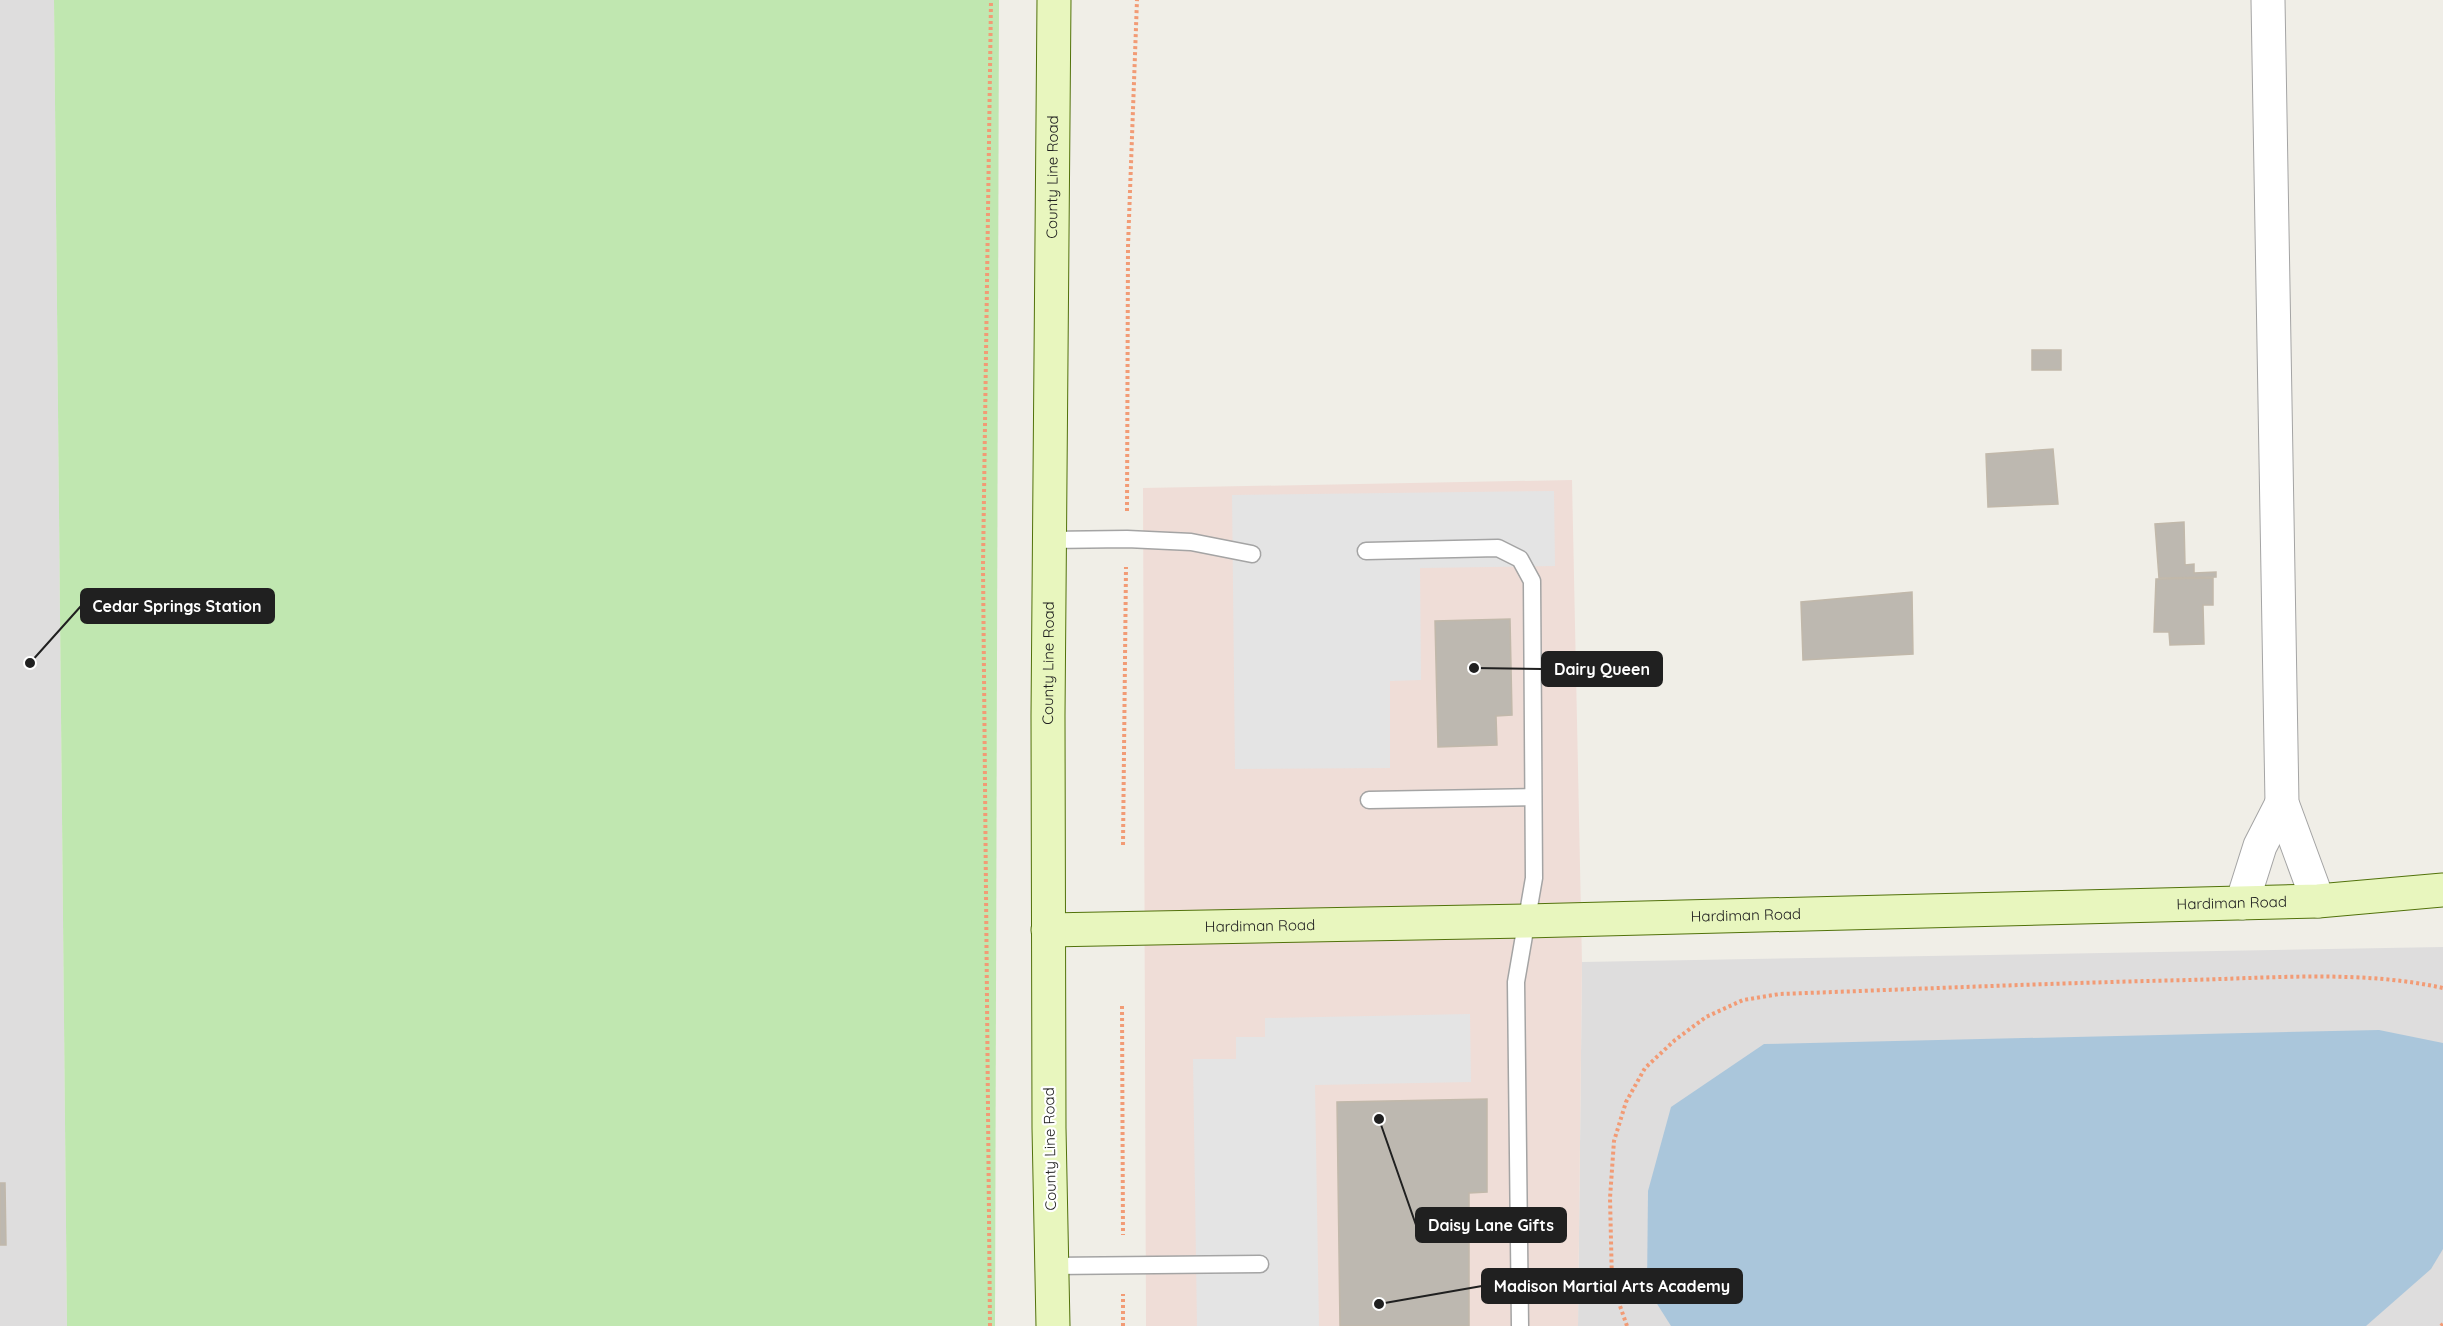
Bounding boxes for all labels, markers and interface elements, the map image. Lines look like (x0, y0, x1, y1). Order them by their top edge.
street label: County Line Road (1042, 115, 1062, 239)
callout: Cedar Springs Station (81, 589, 274, 623)
text: Cedar Springs Station (92, 596, 262, 616)
street label: County Line Road (1038, 601, 1058, 725)
callout: Dairy Queen (1542, 652, 1662, 686)
text: Dairy Queen (1554, 659, 1650, 679)
street label: Hardiman Road (2176, 892, 2287, 914)
street label: Hardiman Road (1690, 904, 1801, 926)
street label: Hardiman Road (1205, 915, 1315, 936)
street label: County Line Road (1039, 1087, 1060, 1211)
callout: Daisy Lane Gifts (1416, 1208, 1566, 1242)
text: Daisy Lane Gifts (1428, 1215, 1554, 1235)
callout: Madison Martial Arts Academy (1482, 1269, 1742, 1303)
text: Madison Martial Arts Academy (1494, 1276, 1730, 1296)

